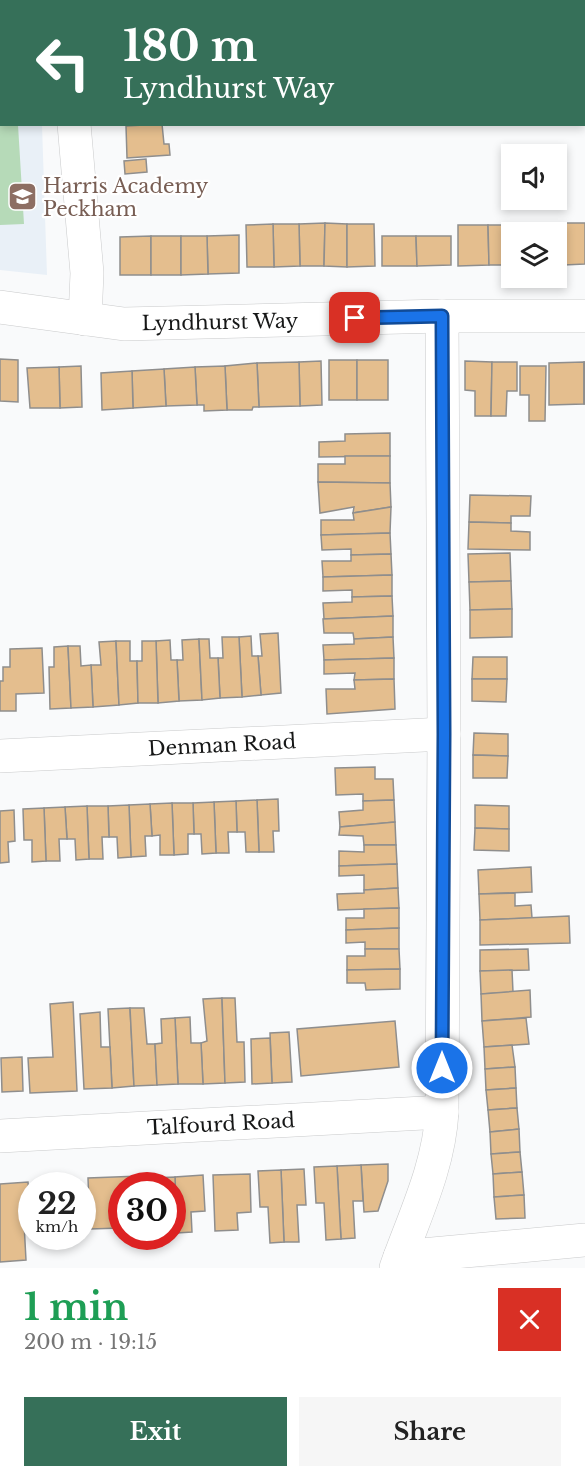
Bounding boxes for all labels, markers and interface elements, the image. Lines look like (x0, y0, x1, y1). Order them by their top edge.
text: 180 m (123, 20, 257, 72)
icon: left (24, 24, 102, 102)
text: Lyndhurst Way (123, 72, 334, 105)
map controls (501, 144, 567, 288)
button: sound (501, 144, 567, 210)
place label: Harris Academy Peckham (43, 174, 208, 221)
school or university icon: Harris Academy Peckham (6, 181, 38, 213)
button: layers (501, 222, 567, 288)
pin (329, 292, 380, 343)
icon: arrive (338, 301, 371, 334)
street label: Lyndhurst Way (142, 309, 299, 335)
street label: Denman Road (147, 729, 297, 761)
position arrow (410, 1036, 474, 1100)
street label: Talfourd Road (147, 1108, 295, 1140)
speed limit sign: 30 (108, 1172, 186, 1250)
text: 22 (37, 1185, 77, 1222)
text: km/h (36, 1217, 78, 1236)
text: 1 min (24, 1285, 128, 1330)
button: close (498, 1288, 561, 1351)
text: 200 m · 19:15 (24, 1330, 157, 1354)
button: Exit (24, 1397, 287, 1466)
button: Share (299, 1397, 561, 1466)

